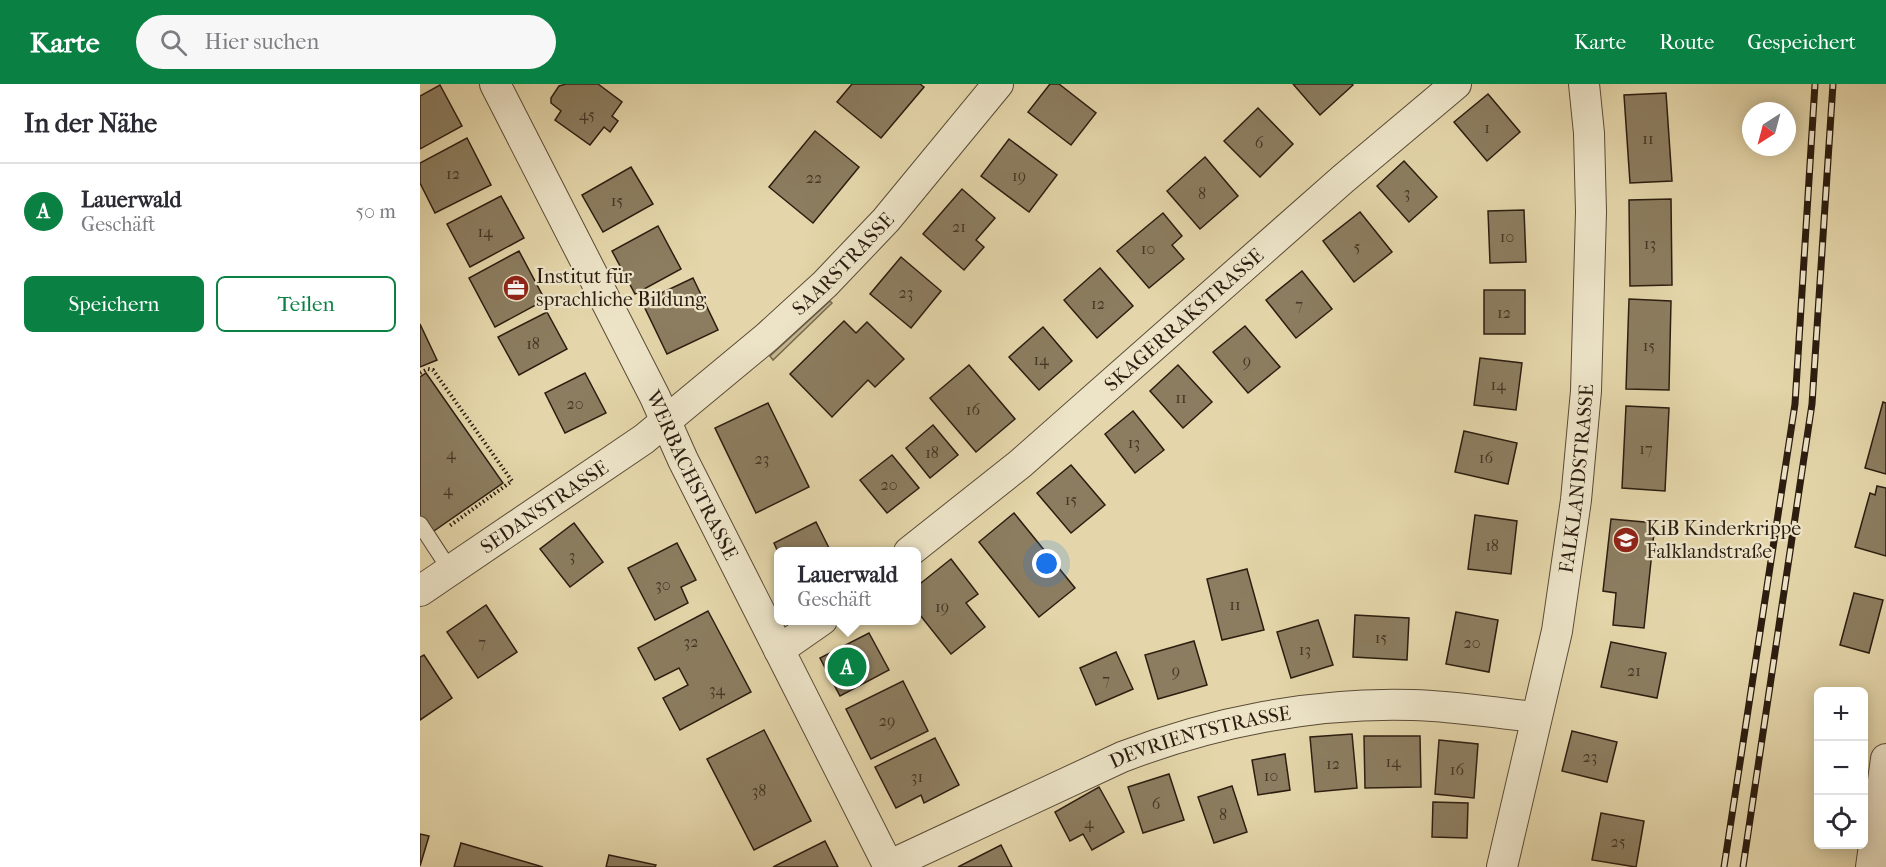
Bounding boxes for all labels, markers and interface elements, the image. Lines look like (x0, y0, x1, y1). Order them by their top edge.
search box (136, 15, 556, 69)
text: Karte (30, 26, 100, 59)
icon: search (157, 26, 190, 59)
text: Hier suchen (205, 29, 319, 55)
text: Karte (1574, 30, 1626, 54)
text: Route (1659, 30, 1714, 54)
text: Gespeichert (1747, 30, 1856, 54)
north arrow (1742, 102, 1796, 156)
house number: 45 (579, 105, 595, 124)
text: In der Nähe (24, 108, 157, 139)
house number: 1 (1484, 118, 1490, 137)
house number: 11 (1642, 129, 1654, 148)
house number: 6 (1255, 133, 1264, 152)
house number: 12 (446, 164, 460, 183)
house number: 19 (1012, 166, 1026, 185)
house number: 22 (806, 168, 822, 187)
house number: 3 (1404, 183, 1410, 202)
house number: 8 (1198, 184, 1206, 203)
text: Lauerwald (81, 187, 181, 213)
house number: 15 (611, 191, 623, 210)
text: A (37, 200, 50, 223)
text: 50 m (355, 200, 396, 223)
street label: SAARSTRASSE (788, 208, 899, 320)
text: Geschäft (81, 213, 155, 236)
house number: 21 (952, 217, 966, 236)
house number: 14 (477, 222, 493, 241)
house number: 10 (1500, 227, 1514, 246)
house number: 13 (1644, 234, 1656, 253)
house number: 5 (1354, 237, 1361, 256)
house number: 10 (1141, 239, 1155, 258)
street label: SKAGERRAKSTRASSE (1100, 244, 1268, 396)
place label: Institut für sprachliche Bildung (536, 265, 706, 311)
office icon: Institut für sprachliche Bildung (501, 273, 531, 303)
button: Speichern (24, 276, 204, 332)
button: Teilen (216, 276, 396, 332)
house number: 23 (899, 283, 913, 302)
house number: 12 (1091, 294, 1105, 313)
house number: 7 (1295, 295, 1303, 314)
house number: 12 (1497, 303, 1511, 322)
house number: 18 (526, 334, 540, 353)
house number: 15 (1643, 336, 1655, 355)
house number: 14 (1033, 350, 1049, 369)
house number: 9 (1243, 351, 1251, 370)
house number: 14 (1490, 375, 1506, 394)
street label: FALKLANDSTRASSE (1555, 384, 1598, 575)
street label: WERBACHSTRASSE (641, 386, 743, 564)
house number: 11 (1175, 388, 1187, 407)
house number: 20 (566, 394, 584, 413)
house number: 16 (966, 400, 980, 419)
house number: 13 (1128, 433, 1140, 452)
house number: 17 (1639, 439, 1653, 458)
house number: 18 (925, 443, 939, 462)
house number: 4 (446, 444, 456, 463)
house number: 16 (1479, 448, 1493, 467)
house number: 23 (755, 449, 769, 468)
street label: SEDANSTRASSE (476, 456, 613, 559)
house number: 20 (880, 475, 898, 494)
house number: 4 (443, 480, 453, 499)
house number: 15 (1065, 490, 1077, 509)
place label: KiB Kinderkrippe Falklandstraße (1646, 517, 1801, 563)
school or university icon: KiB Kinderkrippe Falklandstraße (1611, 525, 1641, 555)
house number: 18 (1485, 536, 1499, 555)
house number: 3 (569, 546, 575, 565)
popup (774, 547, 921, 625)
your location (1032, 549, 1061, 578)
text: Lauerwald (797, 562, 898, 588)
house number: 30 (655, 575, 671, 594)
text: Geschäft (797, 588, 872, 611)
house number: 11 (1229, 595, 1241, 614)
house number: 19 (935, 597, 949, 616)
house number: 15 (1375, 628, 1387, 647)
house number: 32 (684, 632, 698, 651)
house number: 7 (478, 633, 486, 652)
house number: 20 (1463, 633, 1481, 652)
house number: 13 (1299, 640, 1311, 659)
pin: A (828, 644, 866, 690)
house number: 9 (1172, 661, 1180, 680)
house number: 21 (1627, 661, 1641, 680)
house number: 7 (1102, 670, 1110, 689)
house number: 34 (709, 680, 726, 699)
map controls (1814, 687, 1868, 849)
button: + (1814, 687, 1868, 741)
street label: DEVRIENTSTRASSE (1106, 702, 1292, 773)
house number: 29 (879, 711, 895, 730)
button: − (1814, 741, 1868, 795)
house number: 23 (1583, 747, 1597, 766)
house number: 14 (1385, 752, 1401, 771)
house number: 12 (1326, 754, 1340, 773)
house number: 16 (1450, 760, 1464, 779)
house number: 10 (1264, 766, 1278, 785)
house number: 31 (911, 767, 923, 786)
house number: 38 (752, 781, 766, 800)
house number: 6 (1152, 794, 1161, 813)
button: locate (1814, 795, 1868, 849)
house number: 8 (1219, 805, 1227, 824)
house number: 4 (1084, 813, 1094, 832)
house number: 25 (1610, 832, 1626, 851)

